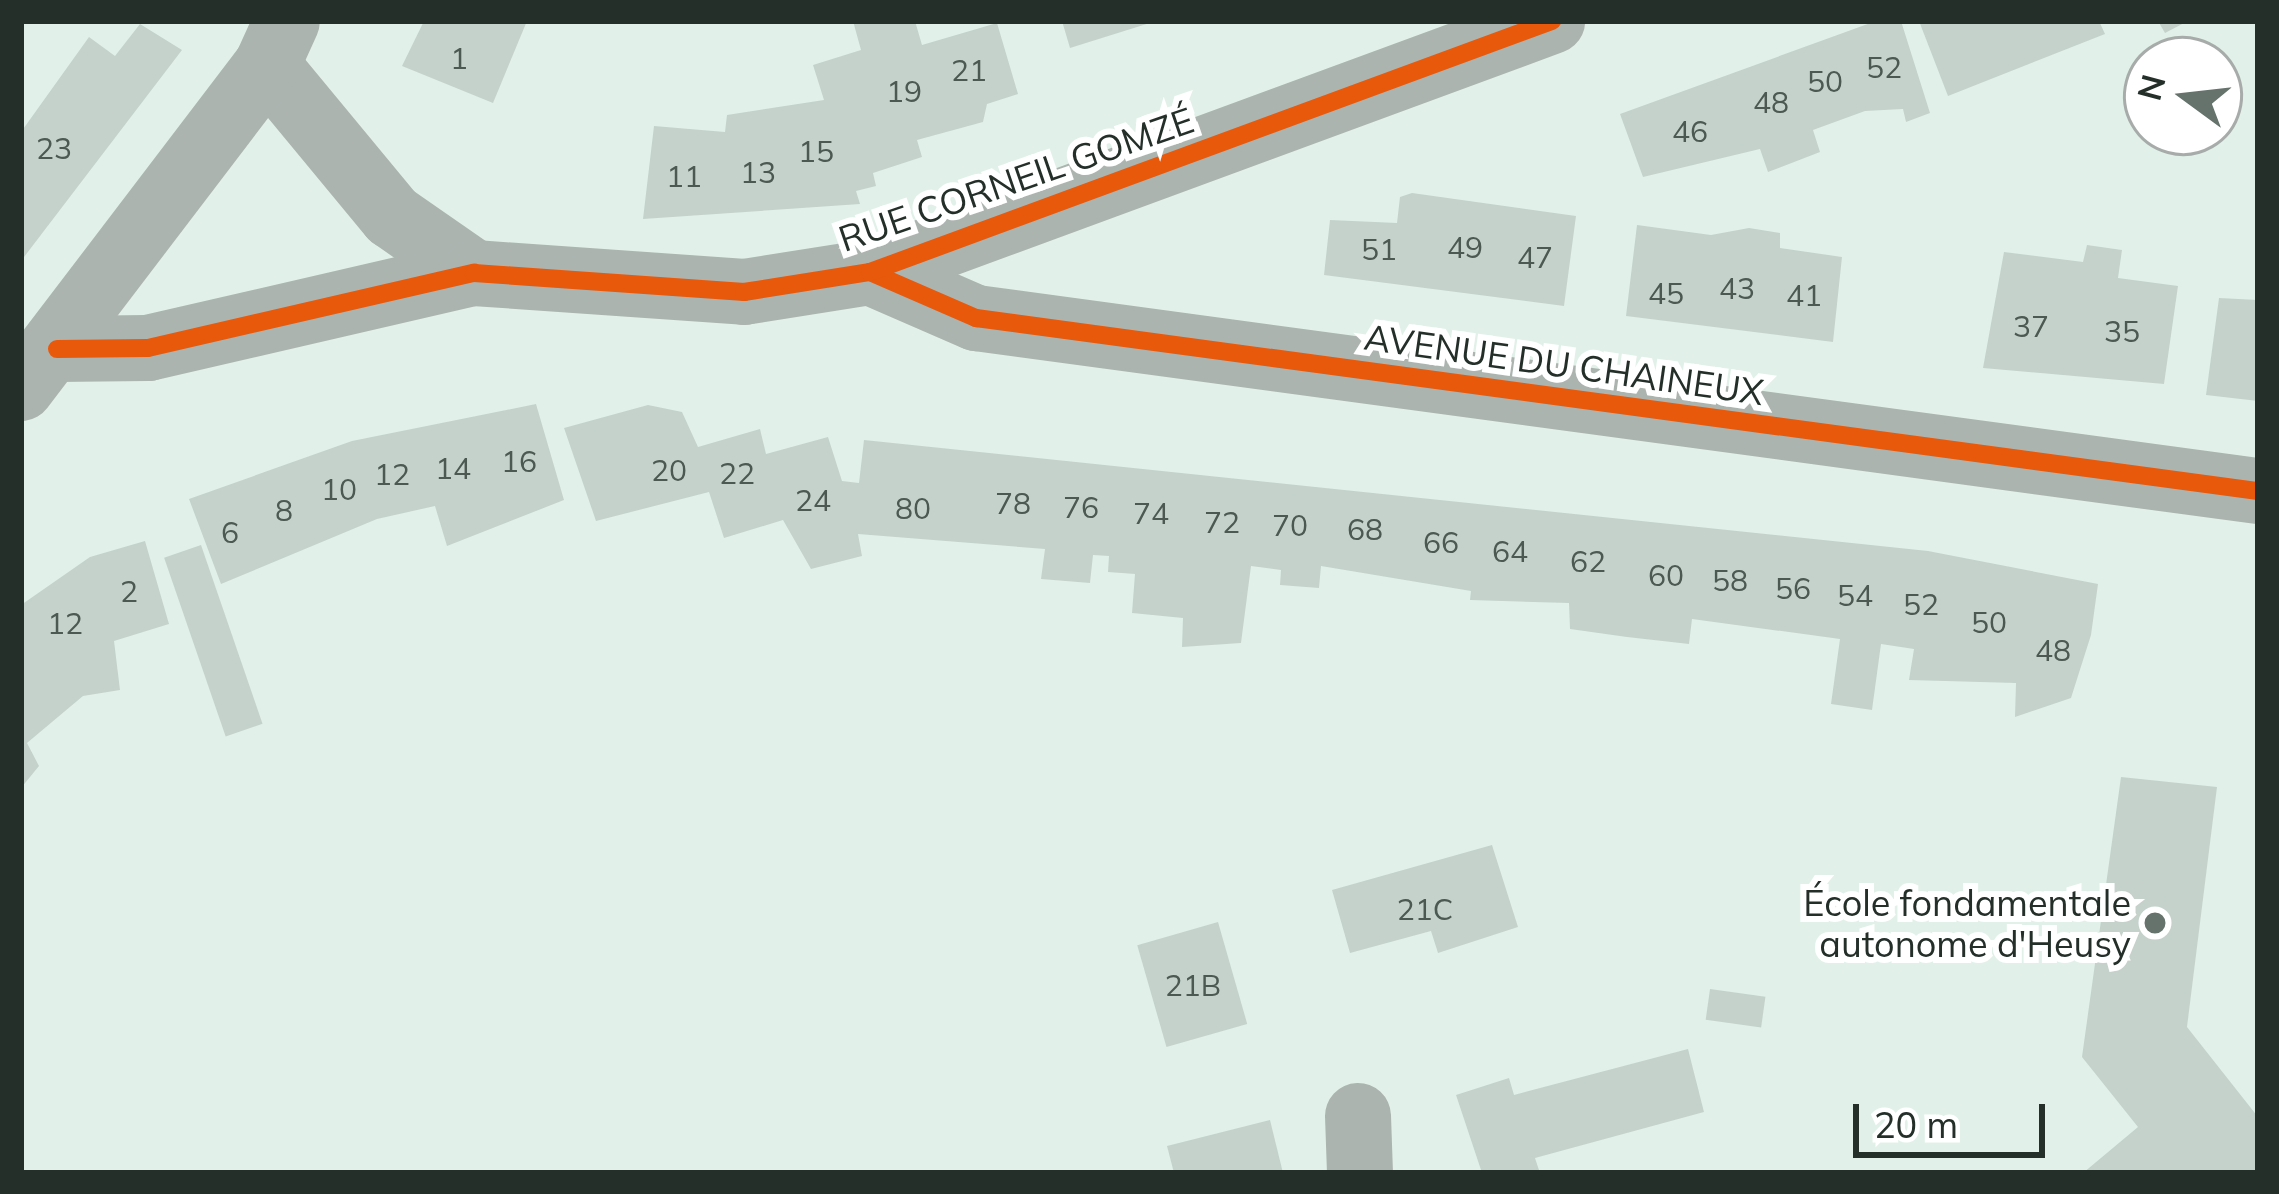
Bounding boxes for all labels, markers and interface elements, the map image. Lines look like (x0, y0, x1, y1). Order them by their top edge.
north arrow (2123, 36, 2243, 156)
house number: 1 (450, 40, 468, 76)
house number: 52 (1866, 49, 1902, 85)
house number: 21 (951, 52, 987, 88)
house number: 50 (1807, 63, 1843, 99)
text: N (2128, 70, 2174, 105)
house number: 19 (886, 73, 922, 109)
house number: 48 (1753, 84, 1789, 120)
street label: RUE CORNEIL GOMZÉ (833, 98, 1199, 260)
house number: 46 (1672, 113, 1708, 149)
house number: 23 (36, 130, 72, 166)
house number: 15 (798, 133, 834, 169)
house number: 13 (740, 154, 776, 190)
house number: 11 (666, 158, 702, 194)
house number: 49 (1447, 229, 1483, 265)
house number: 51 (1361, 231, 1397, 267)
house number: 47 (1517, 239, 1553, 275)
house number: 43 (1719, 270, 1755, 306)
house number: 45 (1648, 275, 1684, 311)
house number: 41 (1786, 277, 1822, 313)
house number: 37 (2013, 308, 2049, 344)
house number: 35 (2104, 313, 2140, 349)
street label: AVENUE DU CHAINEUX (1362, 315, 1766, 413)
house number: 16 (501, 443, 537, 479)
house number: 14 (435, 450, 471, 486)
house number: 20 (651, 452, 687, 488)
house number: 22 (719, 455, 755, 491)
house number: 12 (374, 456, 410, 492)
house number: 10 (321, 471, 357, 507)
house number: 24 (795, 482, 831, 518)
house number: 78 (995, 485, 1031, 521)
house number: 76 (1063, 489, 1099, 525)
house number: 80 (895, 490, 931, 526)
house number: 8 (275, 492, 293, 528)
house number: 74 (1133, 495, 1169, 531)
house number: 72 (1204, 504, 1240, 540)
house number: 70 (1272, 507, 1308, 543)
house number: 68 (1347, 511, 1383, 547)
house number: 6 (221, 514, 239, 550)
house number: 66 (1423, 524, 1459, 560)
house number: 64 (1492, 533, 1528, 569)
house number: 62 (1570, 543, 1606, 579)
house number: 60 (1648, 557, 1684, 593)
house number: 58 (1712, 562, 1748, 598)
house number: 56 (1775, 570, 1811, 606)
house number: 2 (120, 573, 138, 609)
house number: 54 (1837, 577, 1873, 613)
house number: 52 (1903, 586, 1939, 622)
house number: 50 (1971, 604, 2007, 640)
house number: 12 (47, 605, 83, 641)
house number: 48 (2035, 632, 2071, 668)
place label: École fondamentale autonome d'Heusy (1803, 880, 2131, 965)
house number: 21C (1397, 891, 1453, 927)
marker: École fondamentale autonome d'Heusy (2142, 910, 2168, 936)
house number: 21B (1165, 967, 1221, 1003)
scale bar (1859, 1080, 2051, 1154)
text: 20 m (1874, 1102, 1958, 1147)

